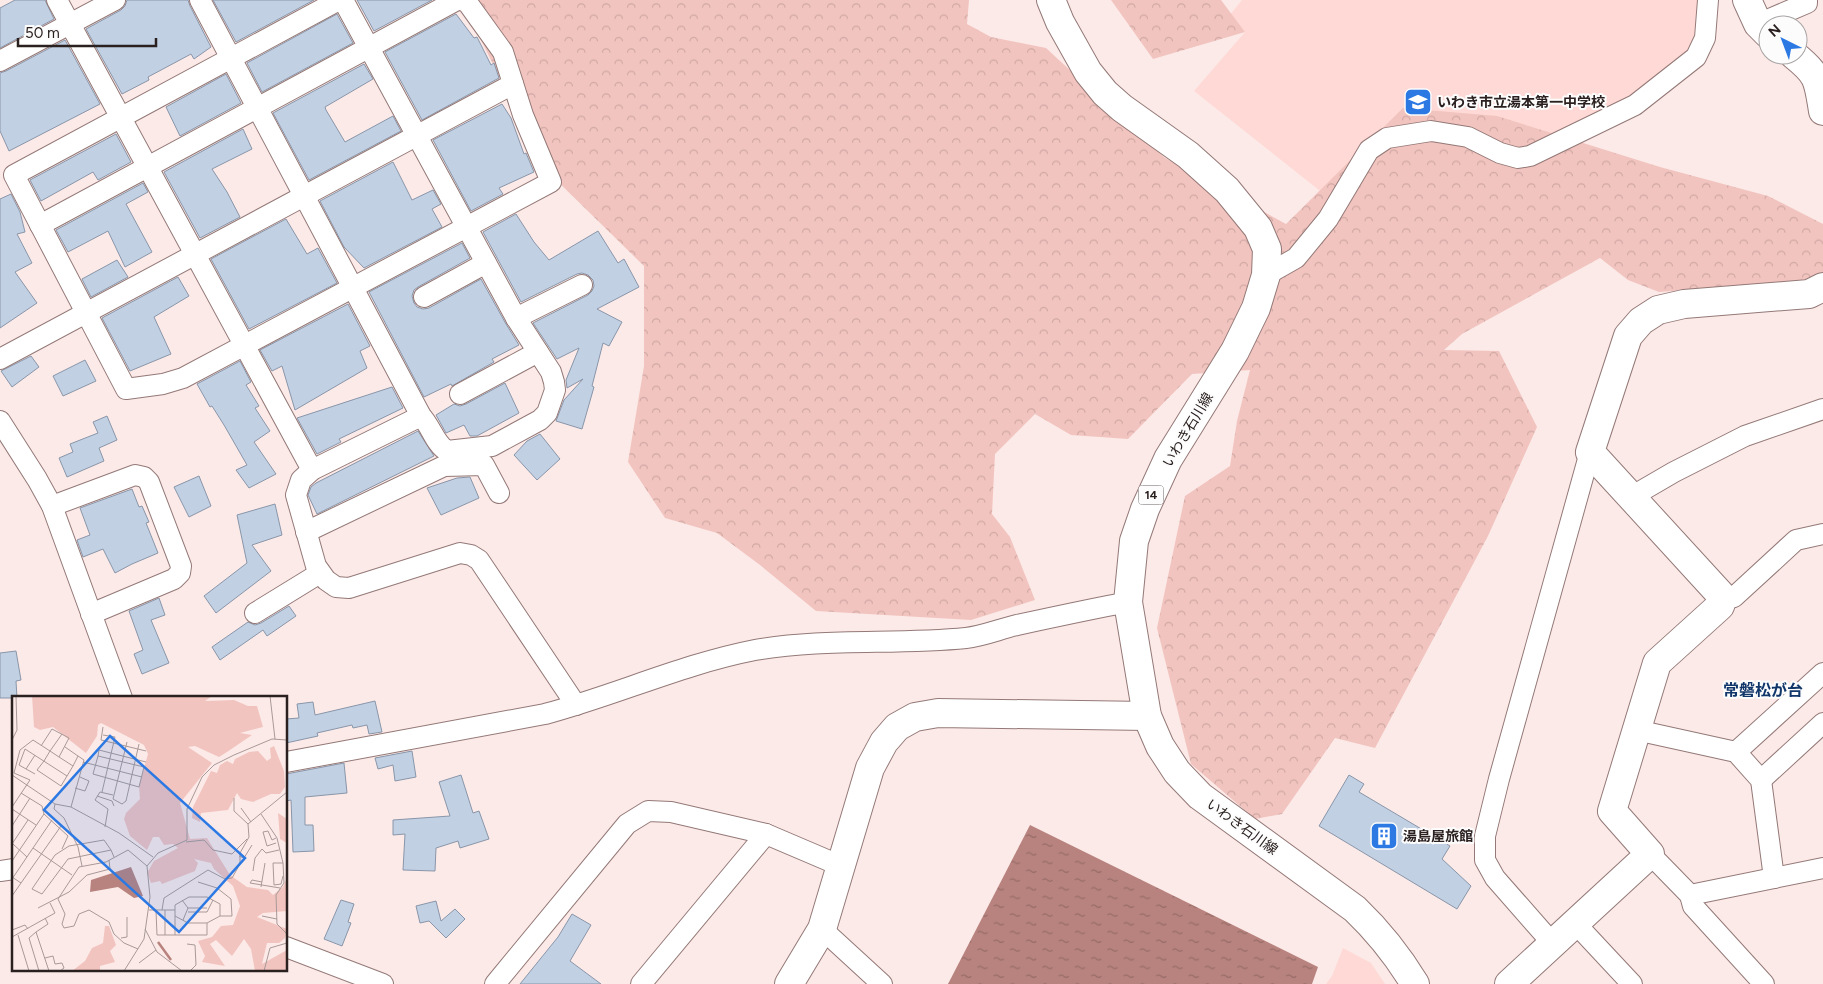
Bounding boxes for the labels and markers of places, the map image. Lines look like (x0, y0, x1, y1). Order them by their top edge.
school or university icon: いわき市立湯本第一中学校 (1403, 87, 1433, 117)
place label: いわき市立湯本第一中学校 (1437, 94, 1605, 111)
building icon: 湯島屋旅館 (1369, 821, 1399, 851)
place label: 湯島屋旅館 (1403, 828, 1473, 845)

